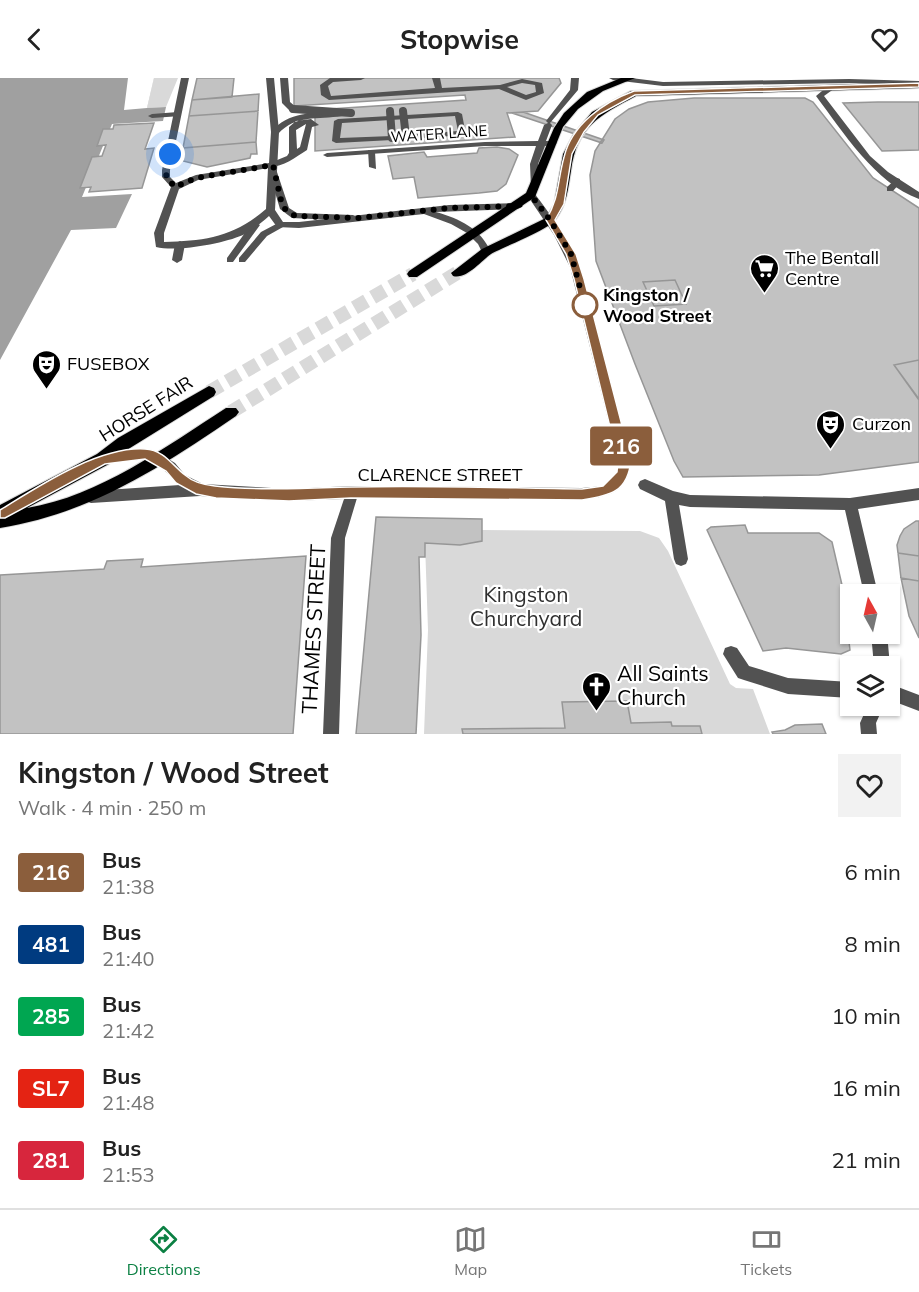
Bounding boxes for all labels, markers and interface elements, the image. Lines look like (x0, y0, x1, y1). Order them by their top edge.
text: Stopwise (400, 22, 519, 56)
icon: back (18, 23, 51, 56)
icon: heart (868, 23, 901, 56)
street label: WATER LANE (390, 121, 488, 146)
your location (155, 139, 185, 169)
place label: The Bentall Centre (785, 246, 879, 290)
supermarket icon: The Bentall Centre (748, 252, 780, 294)
place label: Kingston / Wood Street (603, 283, 711, 327)
marker: Kingston / Wood Street (572, 292, 598, 318)
theatre icon: FUSEBOX (30, 348, 62, 390)
place label: FUSEBOX (67, 352, 150, 375)
street label: HORSE FAIR (95, 371, 197, 446)
theatre icon: Curzon (815, 408, 847, 450)
place label: Curzon (852, 412, 911, 435)
line badge: 216 (586, 426, 656, 466)
text: 216 (602, 433, 640, 459)
street label: CLARENCE STREET (357, 463, 523, 486)
street label: THAMES STREET (296, 543, 330, 715)
park label: Kingston Churchyard (470, 581, 582, 631)
north arrow (840, 584, 900, 644)
map controls (840, 584, 900, 716)
button: layers (840, 656, 900, 716)
place label: All Saints Church (617, 660, 709, 710)
church icon: All Saints Church (580, 670, 612, 712)
button: heart (838, 754, 901, 817)
text: Kingston / Wood Street (18, 755, 329, 790)
text: Walk · 4 min · 250 m (18, 795, 206, 820)
text: Bus (102, 846, 141, 874)
text: 6 min (845, 858, 901, 886)
text: 216 (32, 859, 70, 885)
text: 21:38 (102, 874, 155, 899)
text: Bus (102, 918, 141, 946)
text: 8 min (845, 930, 901, 958)
text: 481 (32, 931, 70, 957)
text: 21:40 (102, 946, 155, 971)
text: Bus (102, 990, 141, 1018)
text: 10 min (831, 1002, 901, 1030)
text: 285 (32, 1003, 70, 1029)
text: 21:42 (102, 1018, 155, 1043)
text: Bus (102, 1062, 141, 1090)
text: 16 min (831, 1074, 901, 1102)
text: SL7 (32, 1075, 70, 1101)
text: 21:48 (102, 1090, 155, 1115)
text: Bus (102, 1134, 141, 1162)
text: 21 min (831, 1146, 901, 1174)
text: 281 (32, 1147, 70, 1173)
text: 21:53 (102, 1162, 155, 1187)
tab: Directions (127, 1223, 201, 1279)
tab: Map (454, 1223, 487, 1279)
tab: Tickets (741, 1223, 792, 1279)

